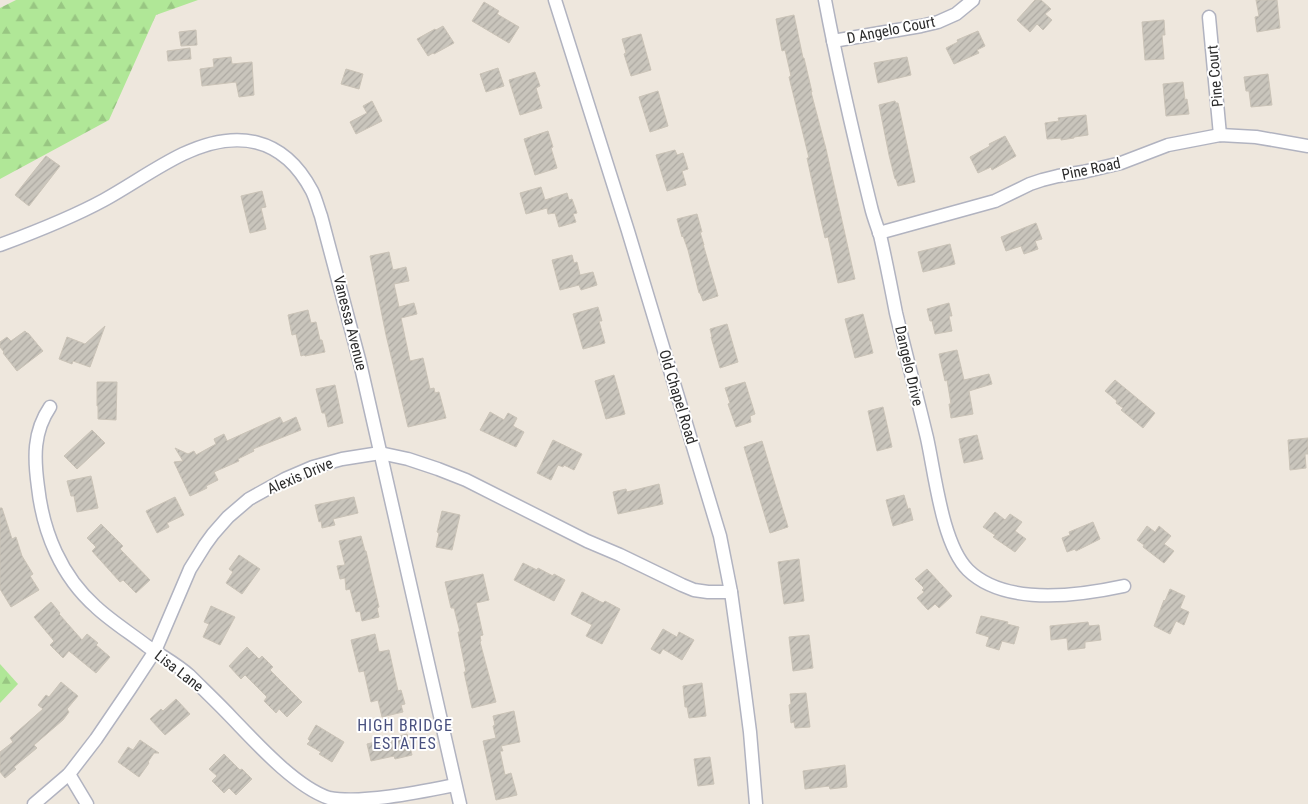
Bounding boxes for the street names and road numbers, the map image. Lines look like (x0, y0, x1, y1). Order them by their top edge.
street label: D Angelo Court (845, 13, 937, 47)
street label: Pine Court (1203, 44, 1227, 108)
street label: Pine Road (1060, 154, 1122, 184)
street label: Vanessa Avenue (330, 274, 370, 372)
street label: Dangelo Drive (891, 324, 927, 408)
street label: Old Chapel Road (655, 348, 701, 446)
street label: Alexis Drive (265, 454, 335, 498)
street label: Lisa Lane (151, 646, 207, 696)

